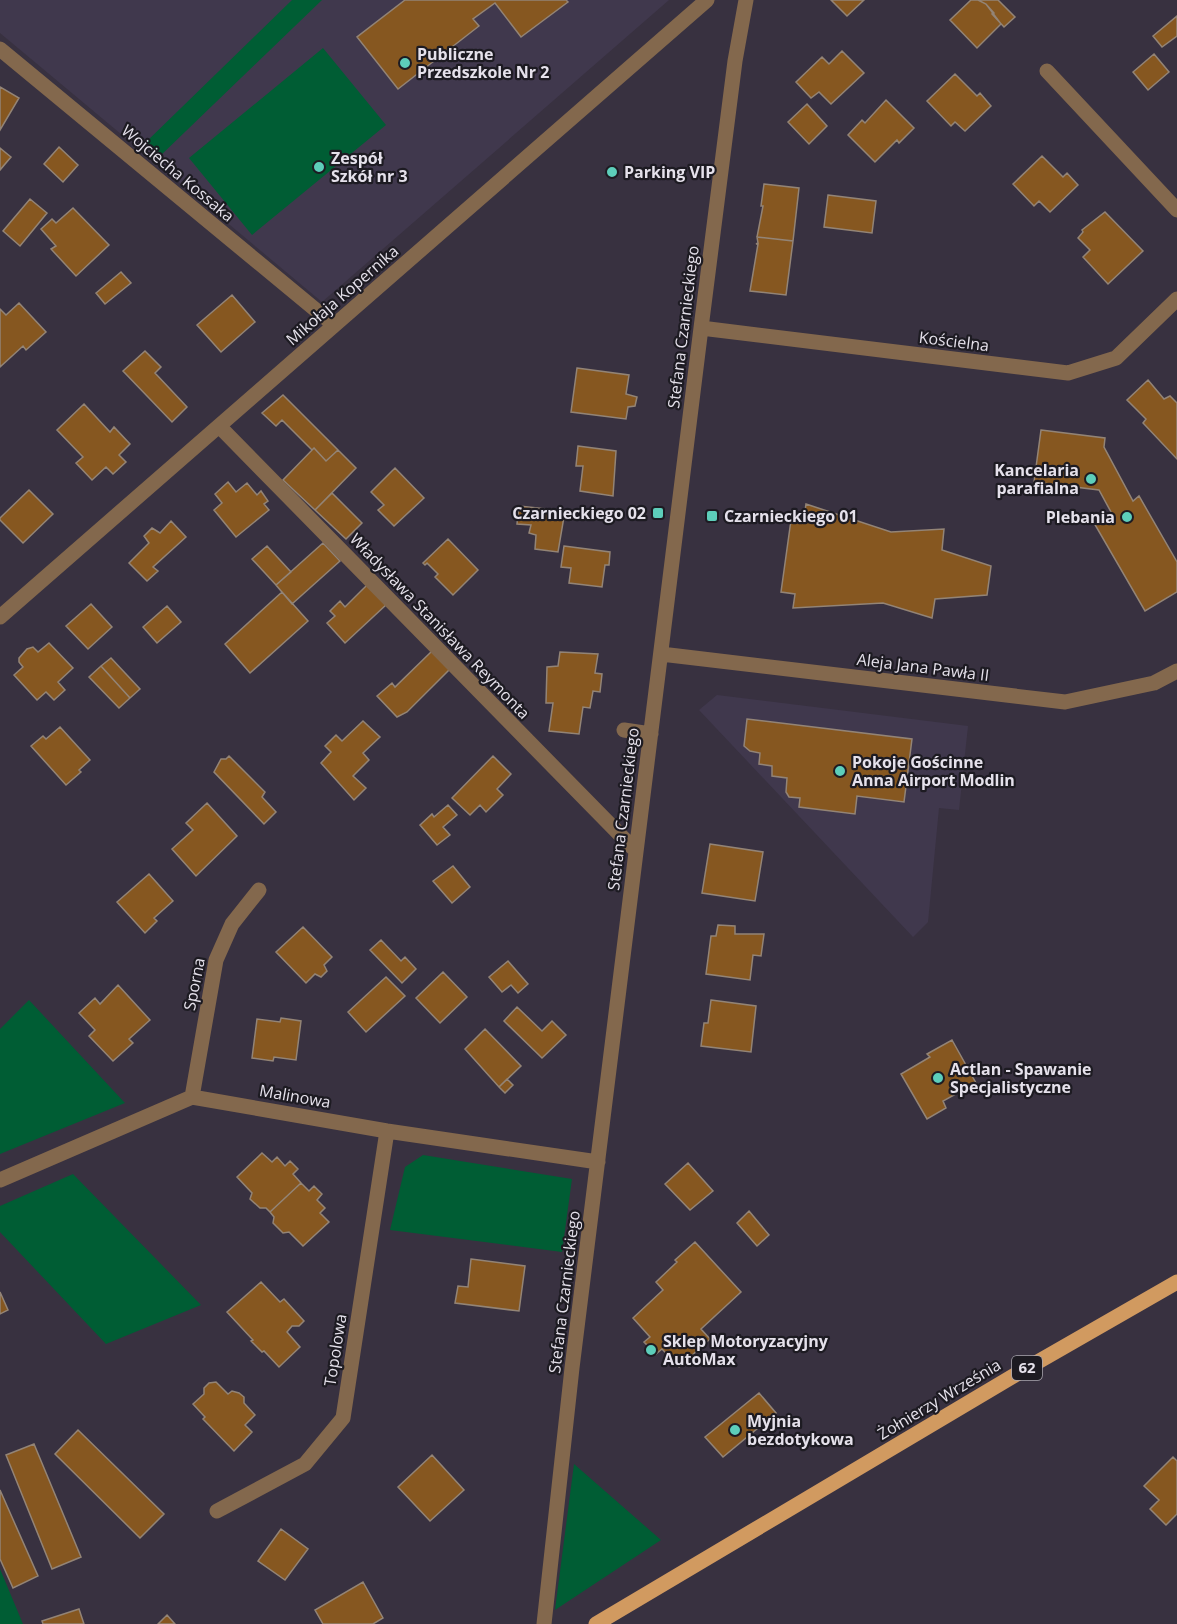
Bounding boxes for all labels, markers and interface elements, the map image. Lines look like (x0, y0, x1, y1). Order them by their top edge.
place label: Publiczne Przedszkole Nr 2 (417, 43, 549, 83)
marker: Publiczne Przedszkole Nr 2 (398, 56, 412, 70)
street label: Wojciecha Kossaka (117, 119, 239, 227)
place label: Zespół Szkół nr 3 (331, 147, 408, 187)
marker: Zespół Szkół nr 3 (312, 160, 326, 174)
place label: Parking VIP (624, 161, 715, 183)
marker: Parking VIP (605, 165, 619, 179)
street label: Mikołaja Kopernika (281, 240, 403, 350)
street label: Stefana Czarnieckiego (662, 244, 704, 410)
street label: Kościelna (918, 326, 990, 356)
place label: Kancelaria parafialna (994, 459, 1079, 499)
marker: Kancelaria parafialna (1084, 472, 1098, 486)
place label: Czarnieckiego 02 (512, 502, 646, 524)
place label: Czarnieckiego 01 (724, 505, 858, 527)
marker: Czarnieckiego 02 (651, 506, 665, 520)
place label: Plebania (1046, 506, 1115, 528)
marker: Czarnieckiego 01 (705, 509, 719, 523)
marker: Plebania (1120, 510, 1134, 524)
street label: Władysława Stanisława Reymonta (345, 528, 535, 724)
street label: Aleja Jana Pawła II (856, 648, 990, 686)
street label: Stefana Czarnieckiego (602, 726, 644, 892)
place label: Pokoje Gościnne Anna Airport Modlin (852, 751, 1015, 791)
marker: Pokoje Gościnne Anna Airport Modlin (833, 764, 847, 778)
street label: Sporna (178, 956, 210, 1012)
place label: Actlan - Spawanie Specjalistyczne (950, 1058, 1092, 1098)
marker: Actlan - Spawanie Specjalistyczne (931, 1071, 945, 1085)
street label: Malinowa (258, 1079, 332, 1113)
street label: Stefana Czarnieckiego (543, 1209, 585, 1375)
street label: Topolowa (318, 1312, 352, 1388)
place label: Sklep Motoryzacyjny AutoMax (663, 1330, 829, 1370)
marker: Sklep Motoryzacyjny AutoMax (644, 1343, 658, 1357)
street label: Żołnierzy Września (873, 1354, 1005, 1444)
road number: 62 (1012, 1356, 1042, 1380)
place label: Myjnia bezdotykowa (747, 1410, 854, 1450)
marker: Myjnia bezdotykowa (728, 1423, 742, 1437)

